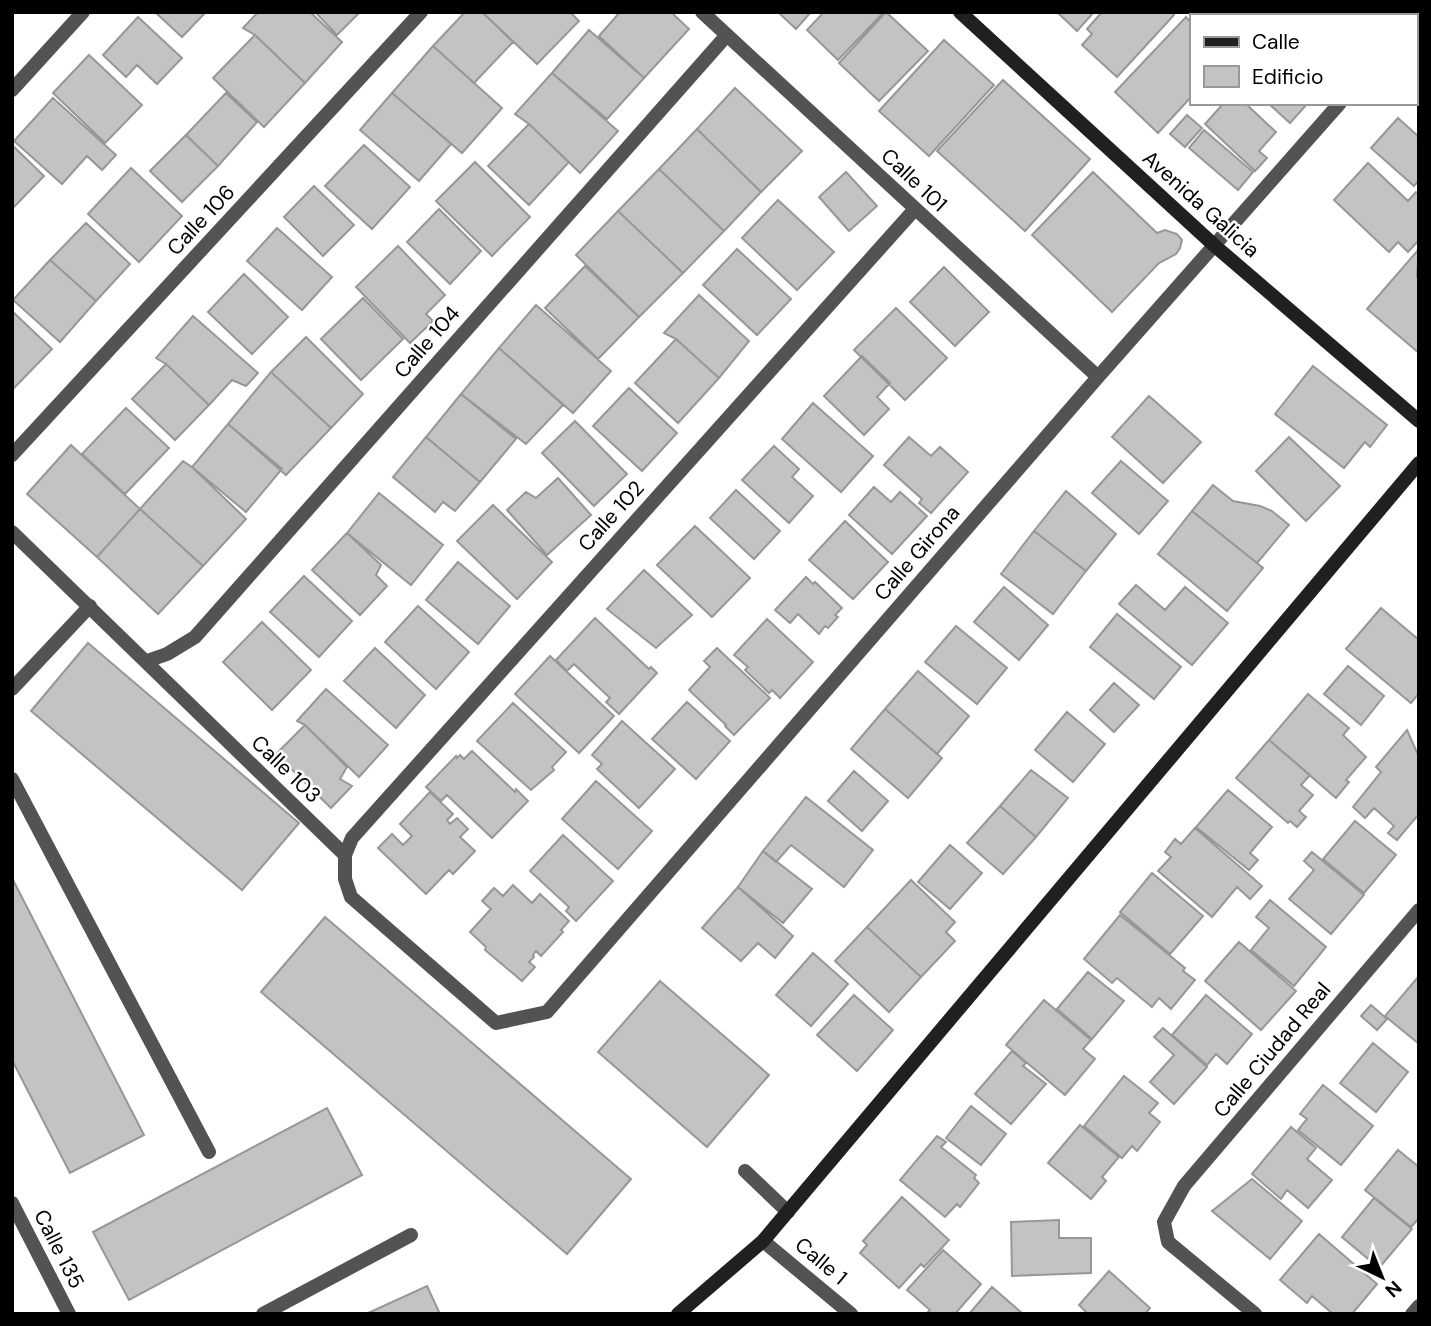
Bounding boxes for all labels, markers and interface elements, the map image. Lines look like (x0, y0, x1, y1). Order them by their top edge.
legend (1190, 14, 1417, 105)
text: Calle (1252, 28, 1300, 56)
text: Edificio (1252, 63, 1323, 91)
street label: Calle 101 (875, 142, 953, 218)
street label: Avenida Galicia (1137, 144, 1265, 264)
street label: Calle 106 (161, 178, 241, 262)
street label: Calle 104 (388, 300, 466, 384)
street label: Calle 102 (572, 475, 650, 557)
street label: Calle Girona (868, 499, 966, 607)
street label: Calle 103 (245, 729, 327, 809)
street label: Calle Ciudad Real (1207, 976, 1337, 1124)
street label: Calle 135 (27, 1205, 91, 1293)
street label: Calle 1 (789, 1231, 853, 1291)
north arrow (1347, 1242, 1417, 1312)
text: N (1380, 1275, 1407, 1303)

